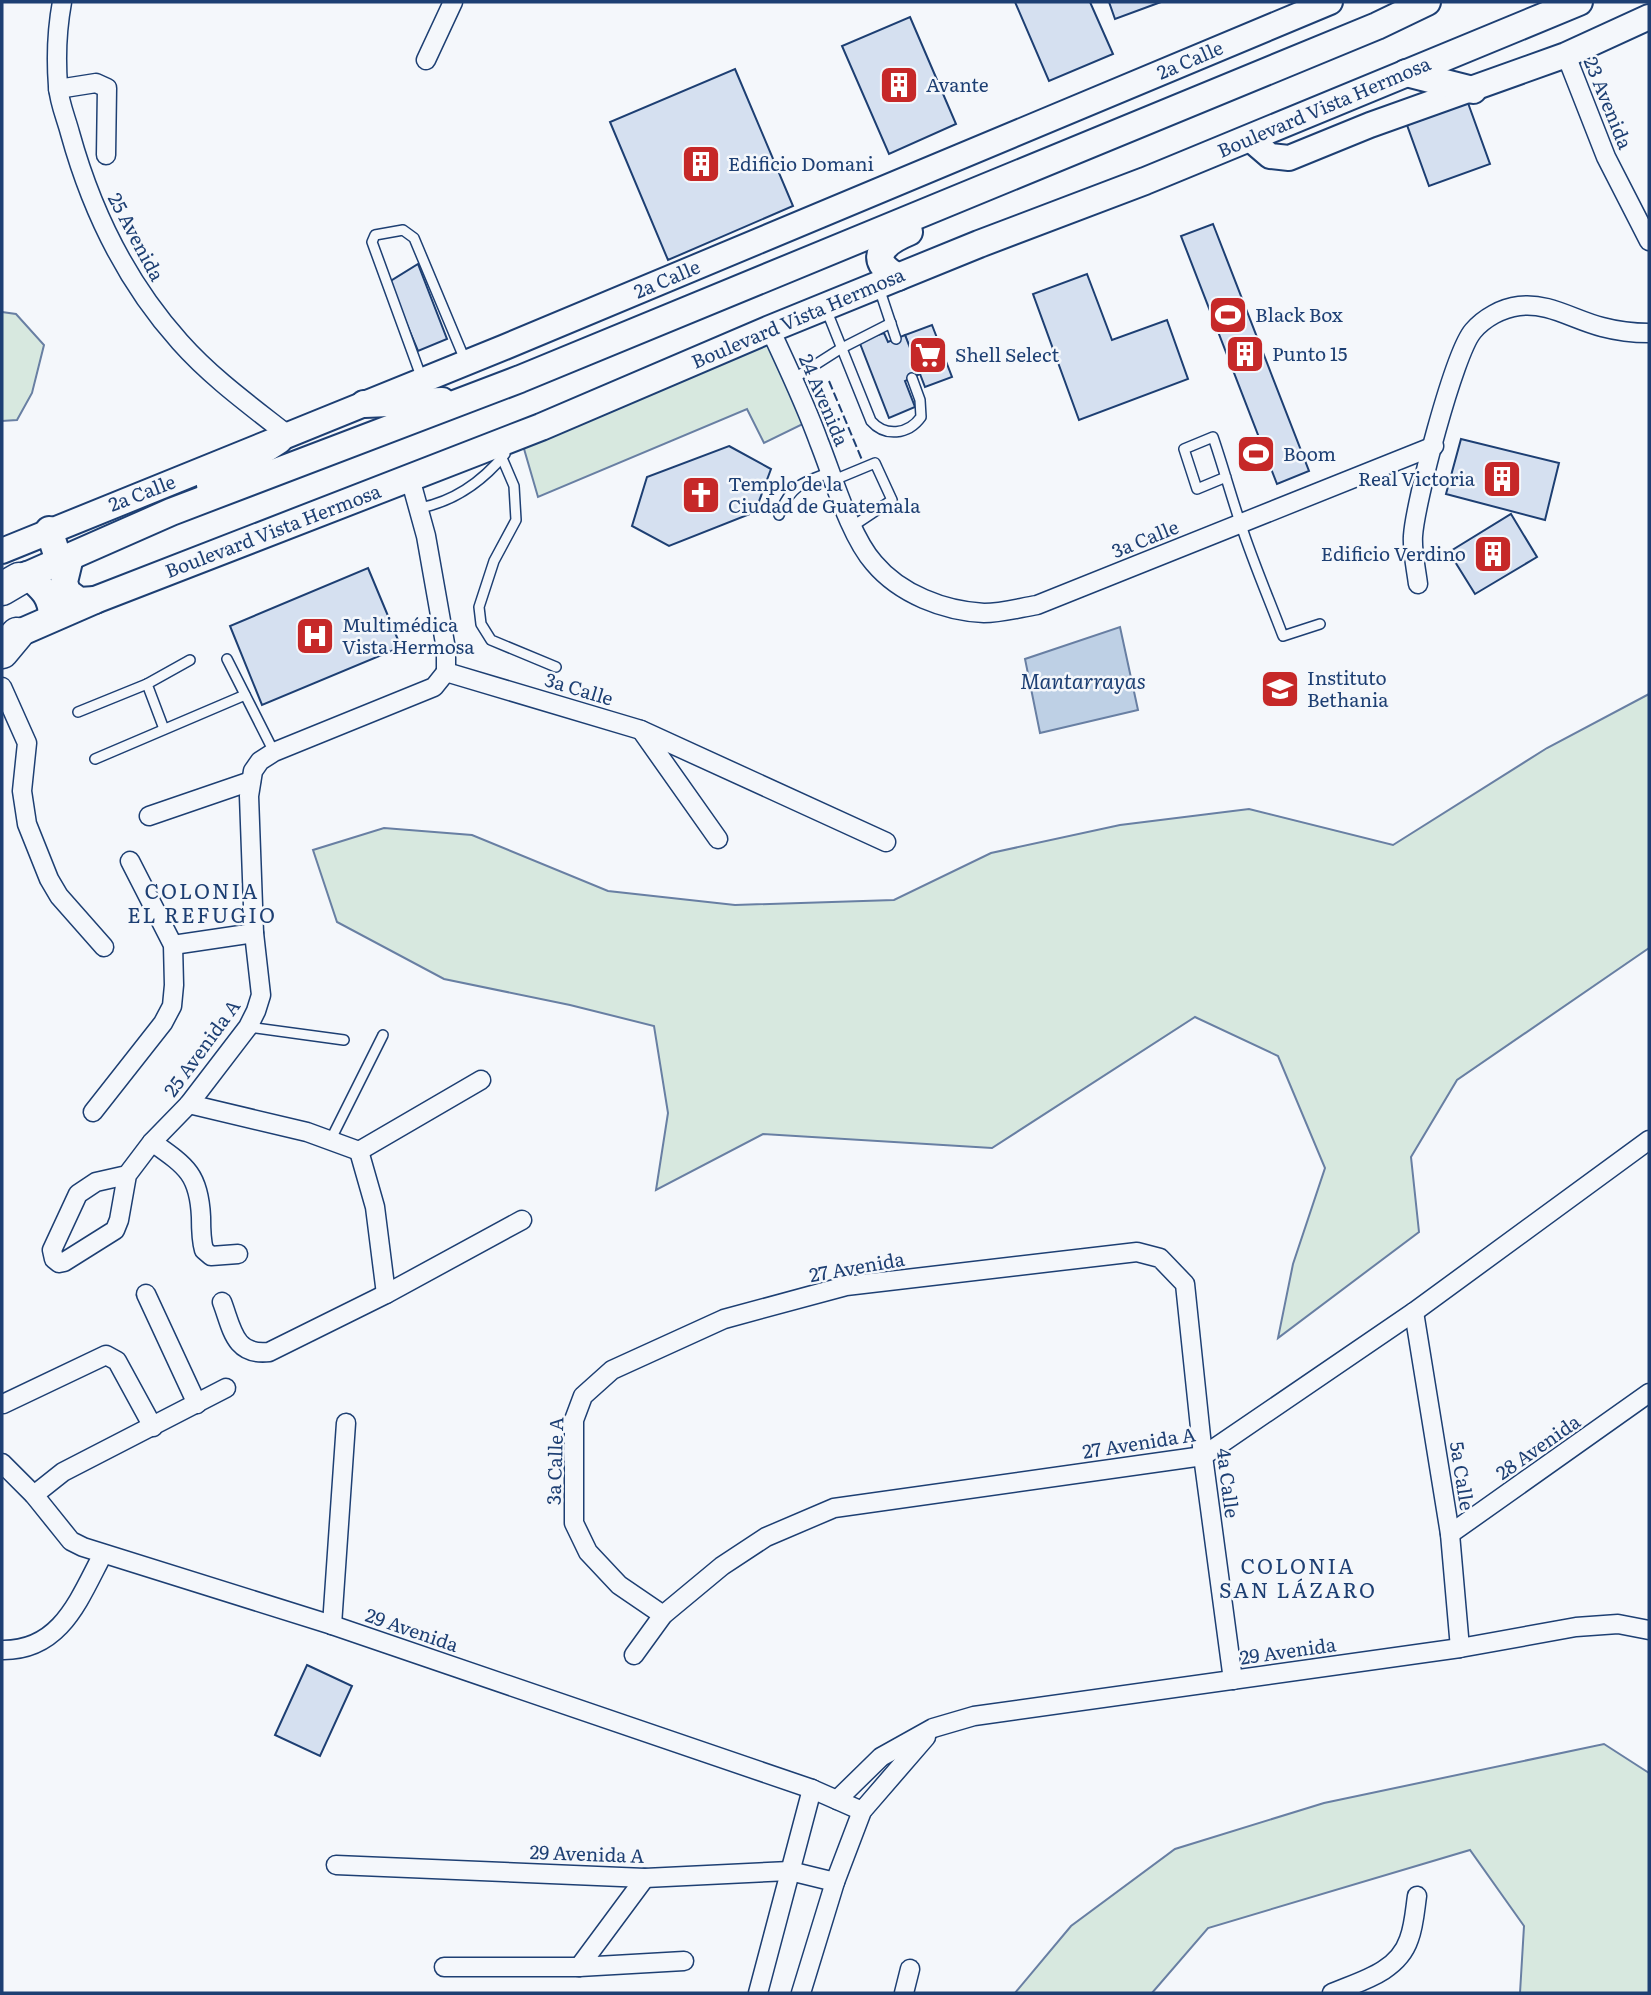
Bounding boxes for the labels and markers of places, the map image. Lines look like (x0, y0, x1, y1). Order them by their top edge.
building icon: Avante (878, 64, 920, 106)
place label: Avante (926, 70, 989, 98)
building icon: Edificio Domani (680, 143, 722, 185)
place label: Edificio Domani (728, 149, 874, 177)
sports icon: Black Box (1207, 294, 1249, 336)
place label: Black Box (1255, 300, 1343, 328)
building icon: Punto 15 (1224, 333, 1266, 375)
supermarket icon: Shell Select (907, 334, 949, 376)
place label: Punto 15 (1272, 339, 1348, 367)
place label: Shell Select (955, 340, 1059, 368)
sports icon: Boom (1235, 433, 1277, 475)
place label: Boom (1283, 439, 1336, 467)
building icon: Real Victoria (1481, 458, 1523, 500)
place label: Real Victoria (1358, 464, 1476, 492)
place label: Templo de la Ciudad de Guatemala (728, 469, 921, 519)
church icon: Templo de la Ciudad de Guatemala (680, 474, 722, 516)
building icon: Edificio Verdino (1472, 533, 1514, 575)
place label: Edificio Verdino (1321, 539, 1466, 567)
place label: Multimédica Vista Hermosa (342, 610, 475, 660)
hospital icon: Multimédica Vista Hermosa (294, 615, 336, 657)
place label: Instituto Bethania (1307, 663, 1389, 713)
school or university icon: Instituto Bethania (1259, 668, 1301, 710)

